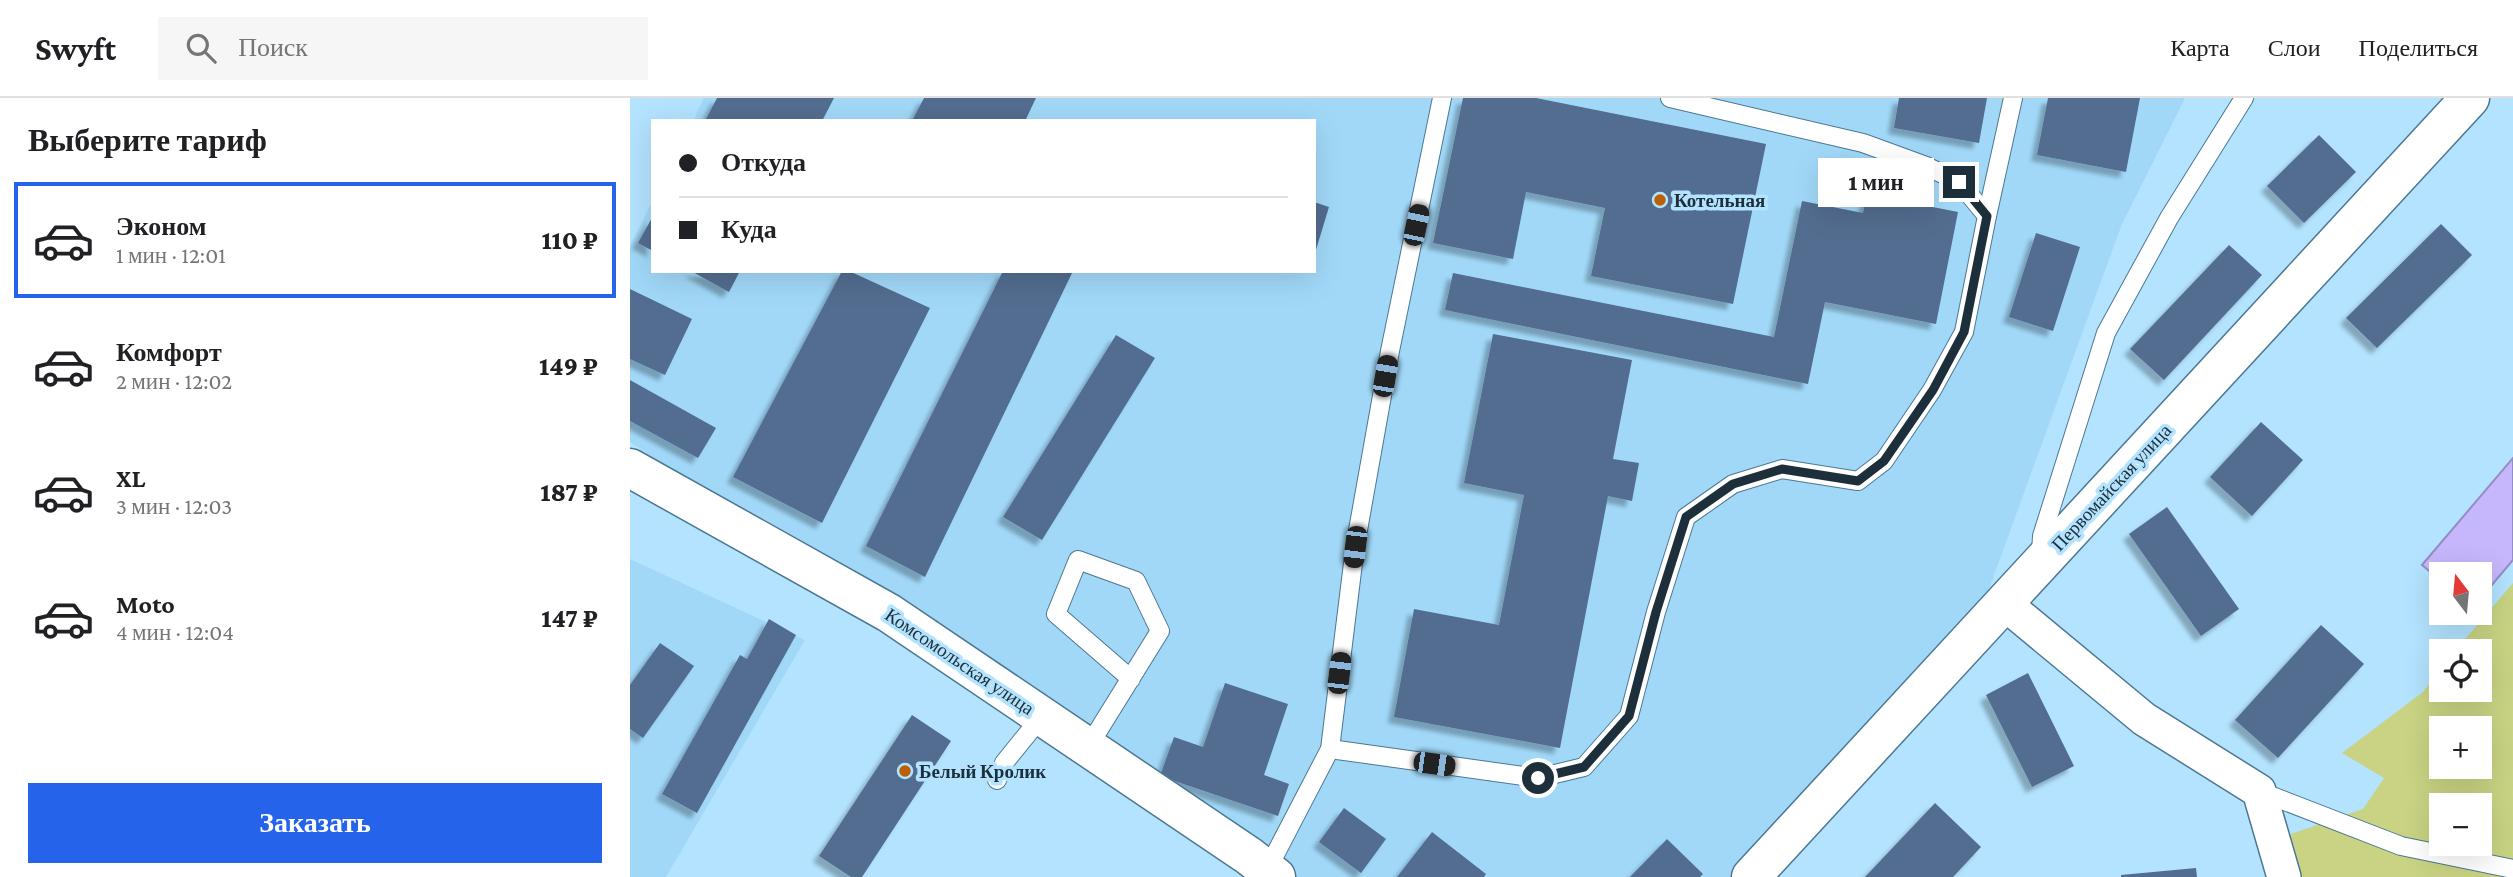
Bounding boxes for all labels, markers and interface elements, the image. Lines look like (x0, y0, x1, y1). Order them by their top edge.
search box (158, 17, 648, 80)
icon: search (182, 29, 220, 67)
text: Swyft (35, 30, 116, 67)
text: Поиск (238, 33, 308, 62)
text: Карта (2170, 34, 2230, 61)
text: Слои (2268, 34, 2321, 61)
text: Поделиться (2359, 34, 2478, 61)
text: Выберите тариф (28, 122, 267, 158)
text: Откуда (721, 148, 806, 177)
callout: 1 мин (1819, 158, 1934, 206)
route end (1943, 166, 1975, 198)
text: 1 мин (1848, 169, 1904, 195)
place label: Котельная (1674, 190, 1765, 211)
marker: Котельная (1652, 192, 1668, 208)
car (1402, 202, 1431, 248)
icon: car (32, 209, 95, 272)
text: Эконом (116, 212, 206, 241)
text: Куда (721, 215, 777, 244)
text: 110 ₽ (541, 226, 598, 255)
text: 1 мин · 12:01 (116, 242, 226, 268)
icon: car (32, 335, 95, 398)
text: Комфорт (116, 338, 222, 367)
text: 149 ₽ (539, 352, 598, 381)
car (1372, 353, 1399, 399)
text: 2 мин · 12:02 (116, 368, 232, 394)
street label: Первомайская улица (2047, 419, 2176, 555)
icon: car (32, 461, 95, 524)
text: XL (116, 464, 145, 493)
text: 187 ₽ (540, 478, 598, 507)
text: 3 мин · 12:03 (116, 493, 232, 519)
car (1343, 525, 1368, 569)
north arrow (2429, 562, 2492, 625)
map controls (2429, 562, 2492, 856)
icon: car (32, 587, 95, 650)
text: Moto (116, 590, 175, 619)
text: 147 ₽ (541, 604, 598, 633)
street label: Комсомольская улица (881, 604, 1039, 719)
text: 4 мин · 12:04 (116, 619, 234, 645)
button: locate (2429, 639, 2492, 702)
car (1327, 651, 1352, 695)
button: + (2429, 716, 2492, 779)
car (1412, 751, 1457, 777)
place label: Белый Кролик (919, 761, 1046, 782)
route start (1522, 762, 1554, 794)
marker: Белый Кролик (897, 763, 913, 779)
button: Заказать (28, 783, 602, 863)
button: − (2429, 793, 2492, 856)

